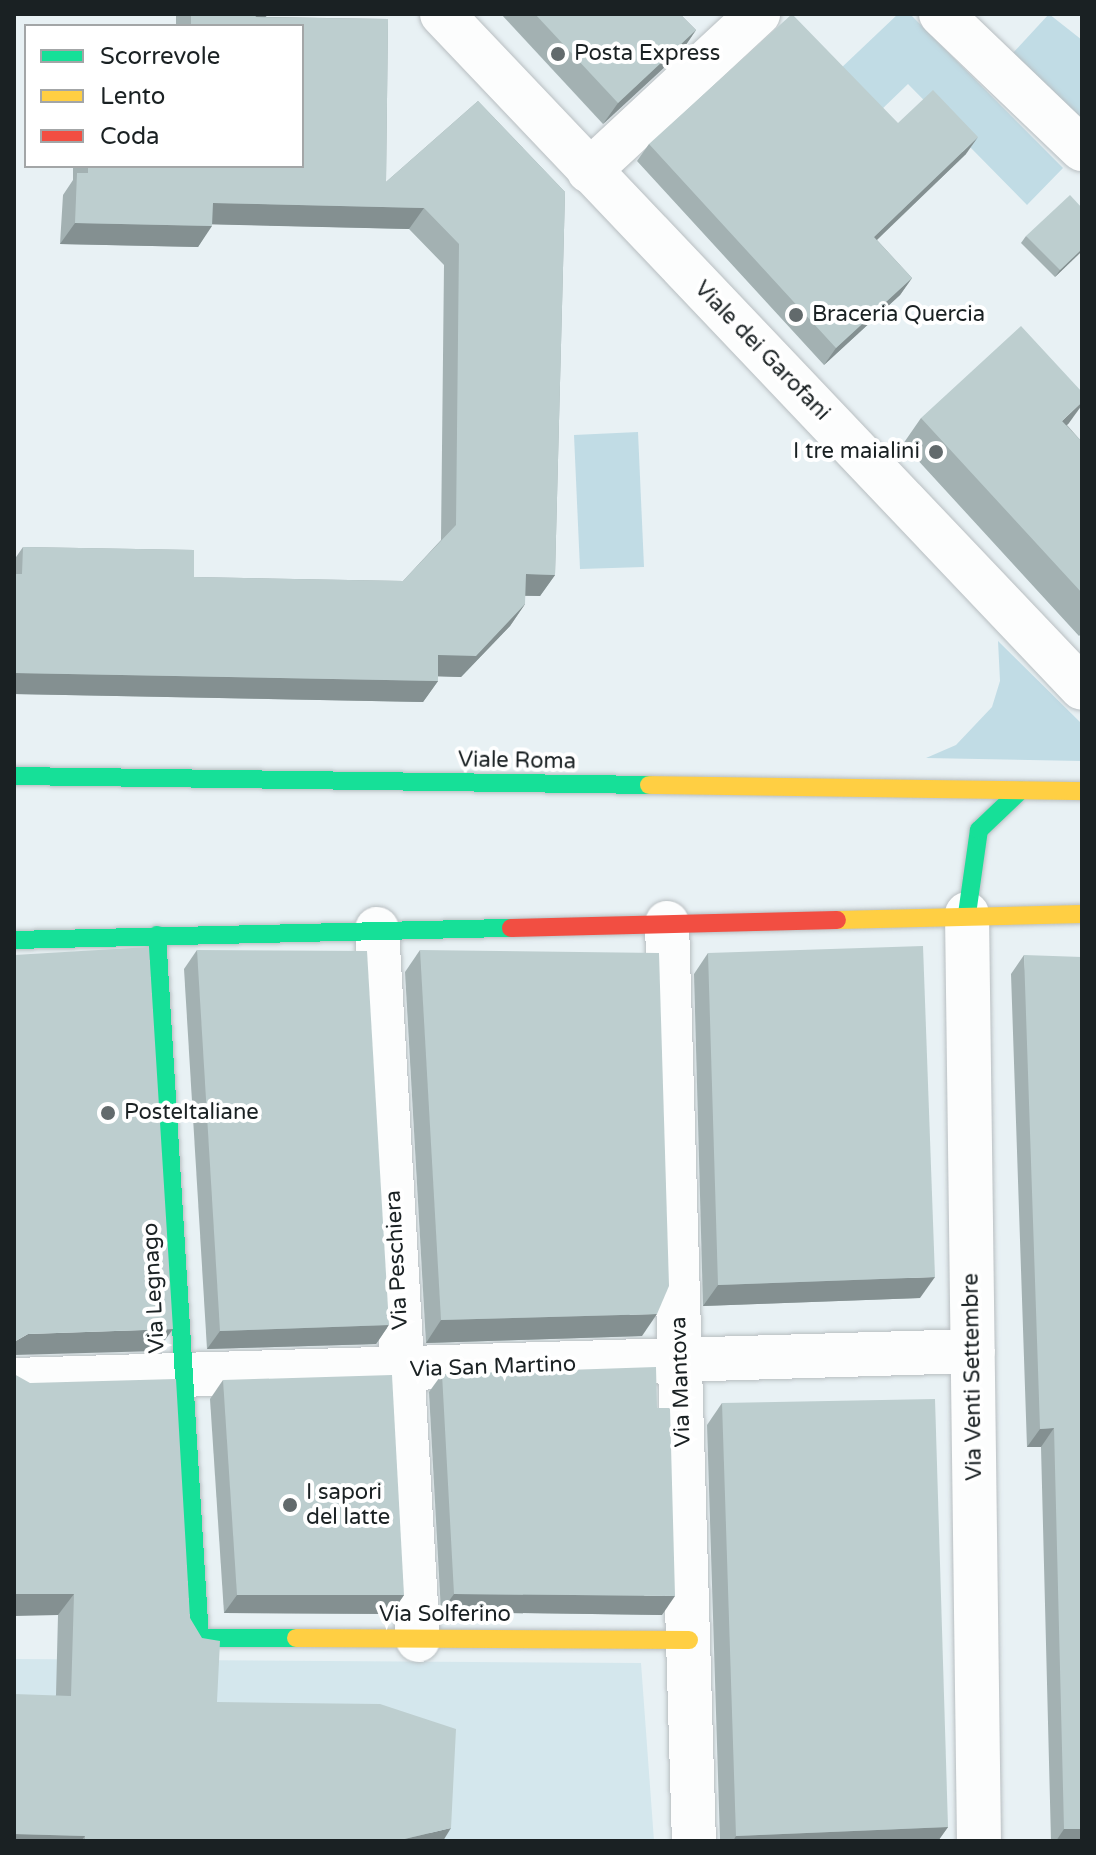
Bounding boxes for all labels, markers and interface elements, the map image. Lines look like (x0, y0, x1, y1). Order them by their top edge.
legend (24, 24, 304, 168)
place label: Posta Express (574, 41, 720, 67)
text: Scorrevole (100, 42, 220, 71)
marker: Posta Express (549, 45, 567, 63)
text: Lento (100, 82, 165, 111)
text: Coda (100, 122, 160, 151)
street label: Viale dei Garofani (689, 276, 835, 426)
place label: Braceria Quercia (812, 302, 985, 328)
marker: Braceria Quercia (787, 306, 805, 324)
place label: I tre maialini (793, 439, 920, 465)
marker: I tre maialini (927, 443, 945, 461)
street label: Viale Roma (458, 747, 576, 775)
place label: PosteItaliane (124, 1100, 259, 1126)
marker: PosteItaliane (99, 1104, 117, 1122)
street label: Via Peschiera (380, 1189, 414, 1331)
street label: Via Legnago (137, 1222, 171, 1354)
street label: Via Venti Settembre (958, 1273, 988, 1481)
street label: Via Mantova (666, 1316, 696, 1448)
street label: Via San Martino (409, 1351, 577, 1383)
place label: I sapori del latte (306, 1479, 390, 1530)
marker: I sapori del latte (281, 1496, 299, 1514)
street label: Via Solferino (379, 1602, 511, 1628)

